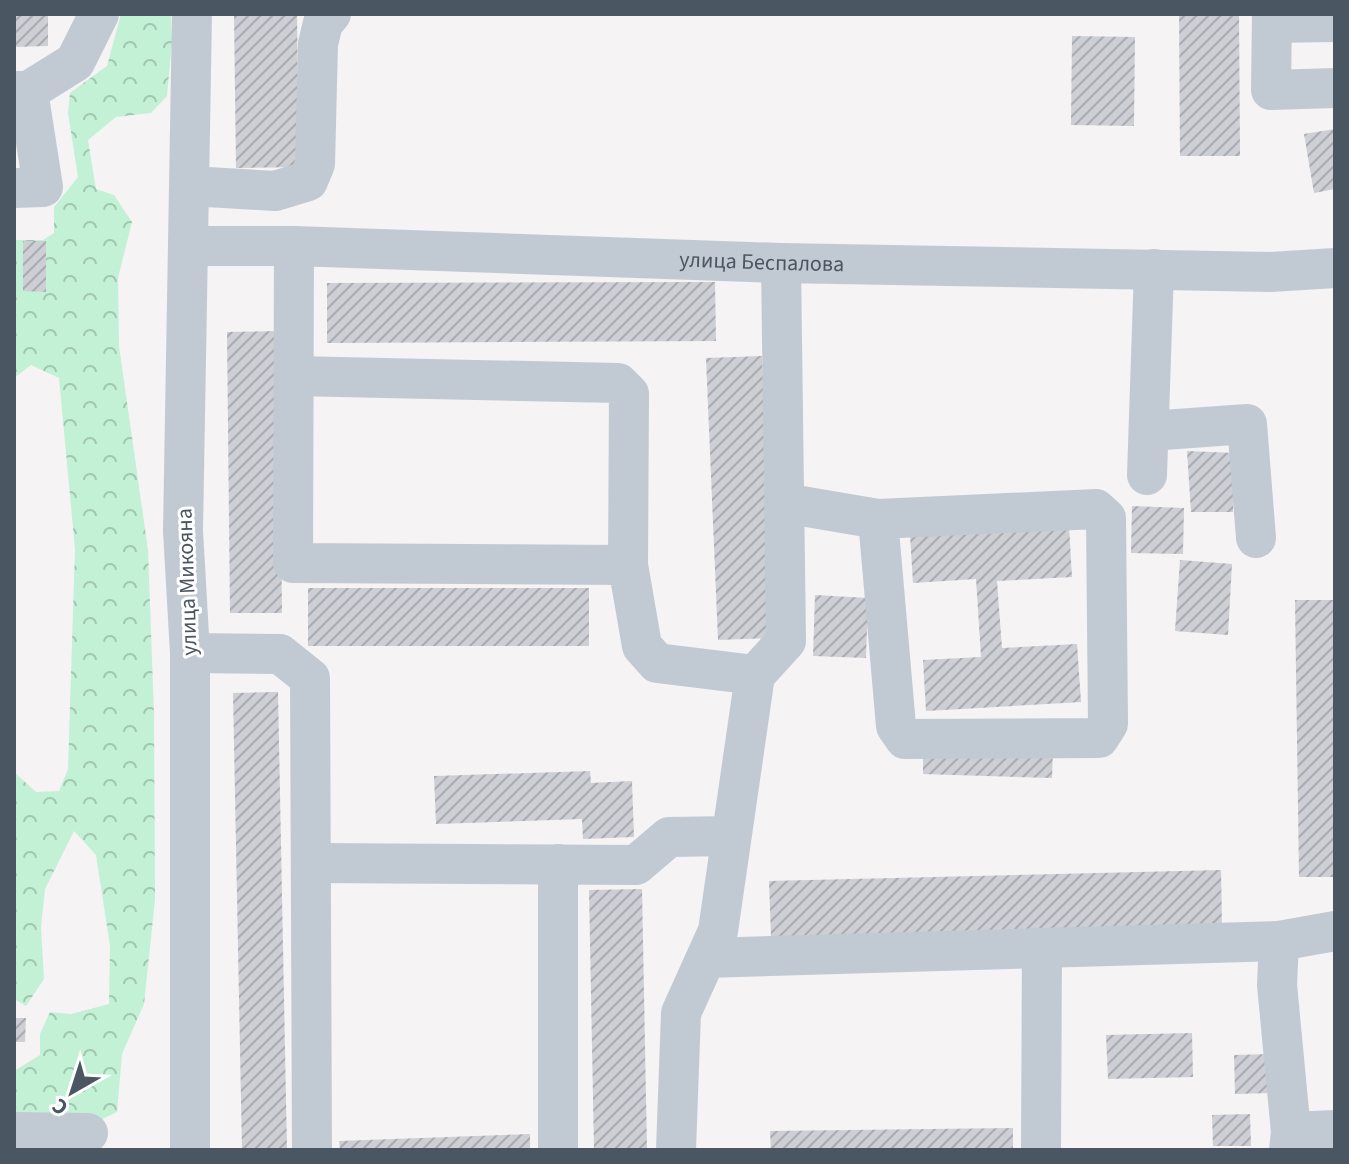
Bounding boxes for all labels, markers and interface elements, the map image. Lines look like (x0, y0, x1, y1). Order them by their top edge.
street label: улица Беспалова (679, 243, 844, 280)
street label: улица Микояна (168, 508, 206, 656)
north arrow (32, 1052, 112, 1132)
text: С (45, 1090, 75, 1123)

